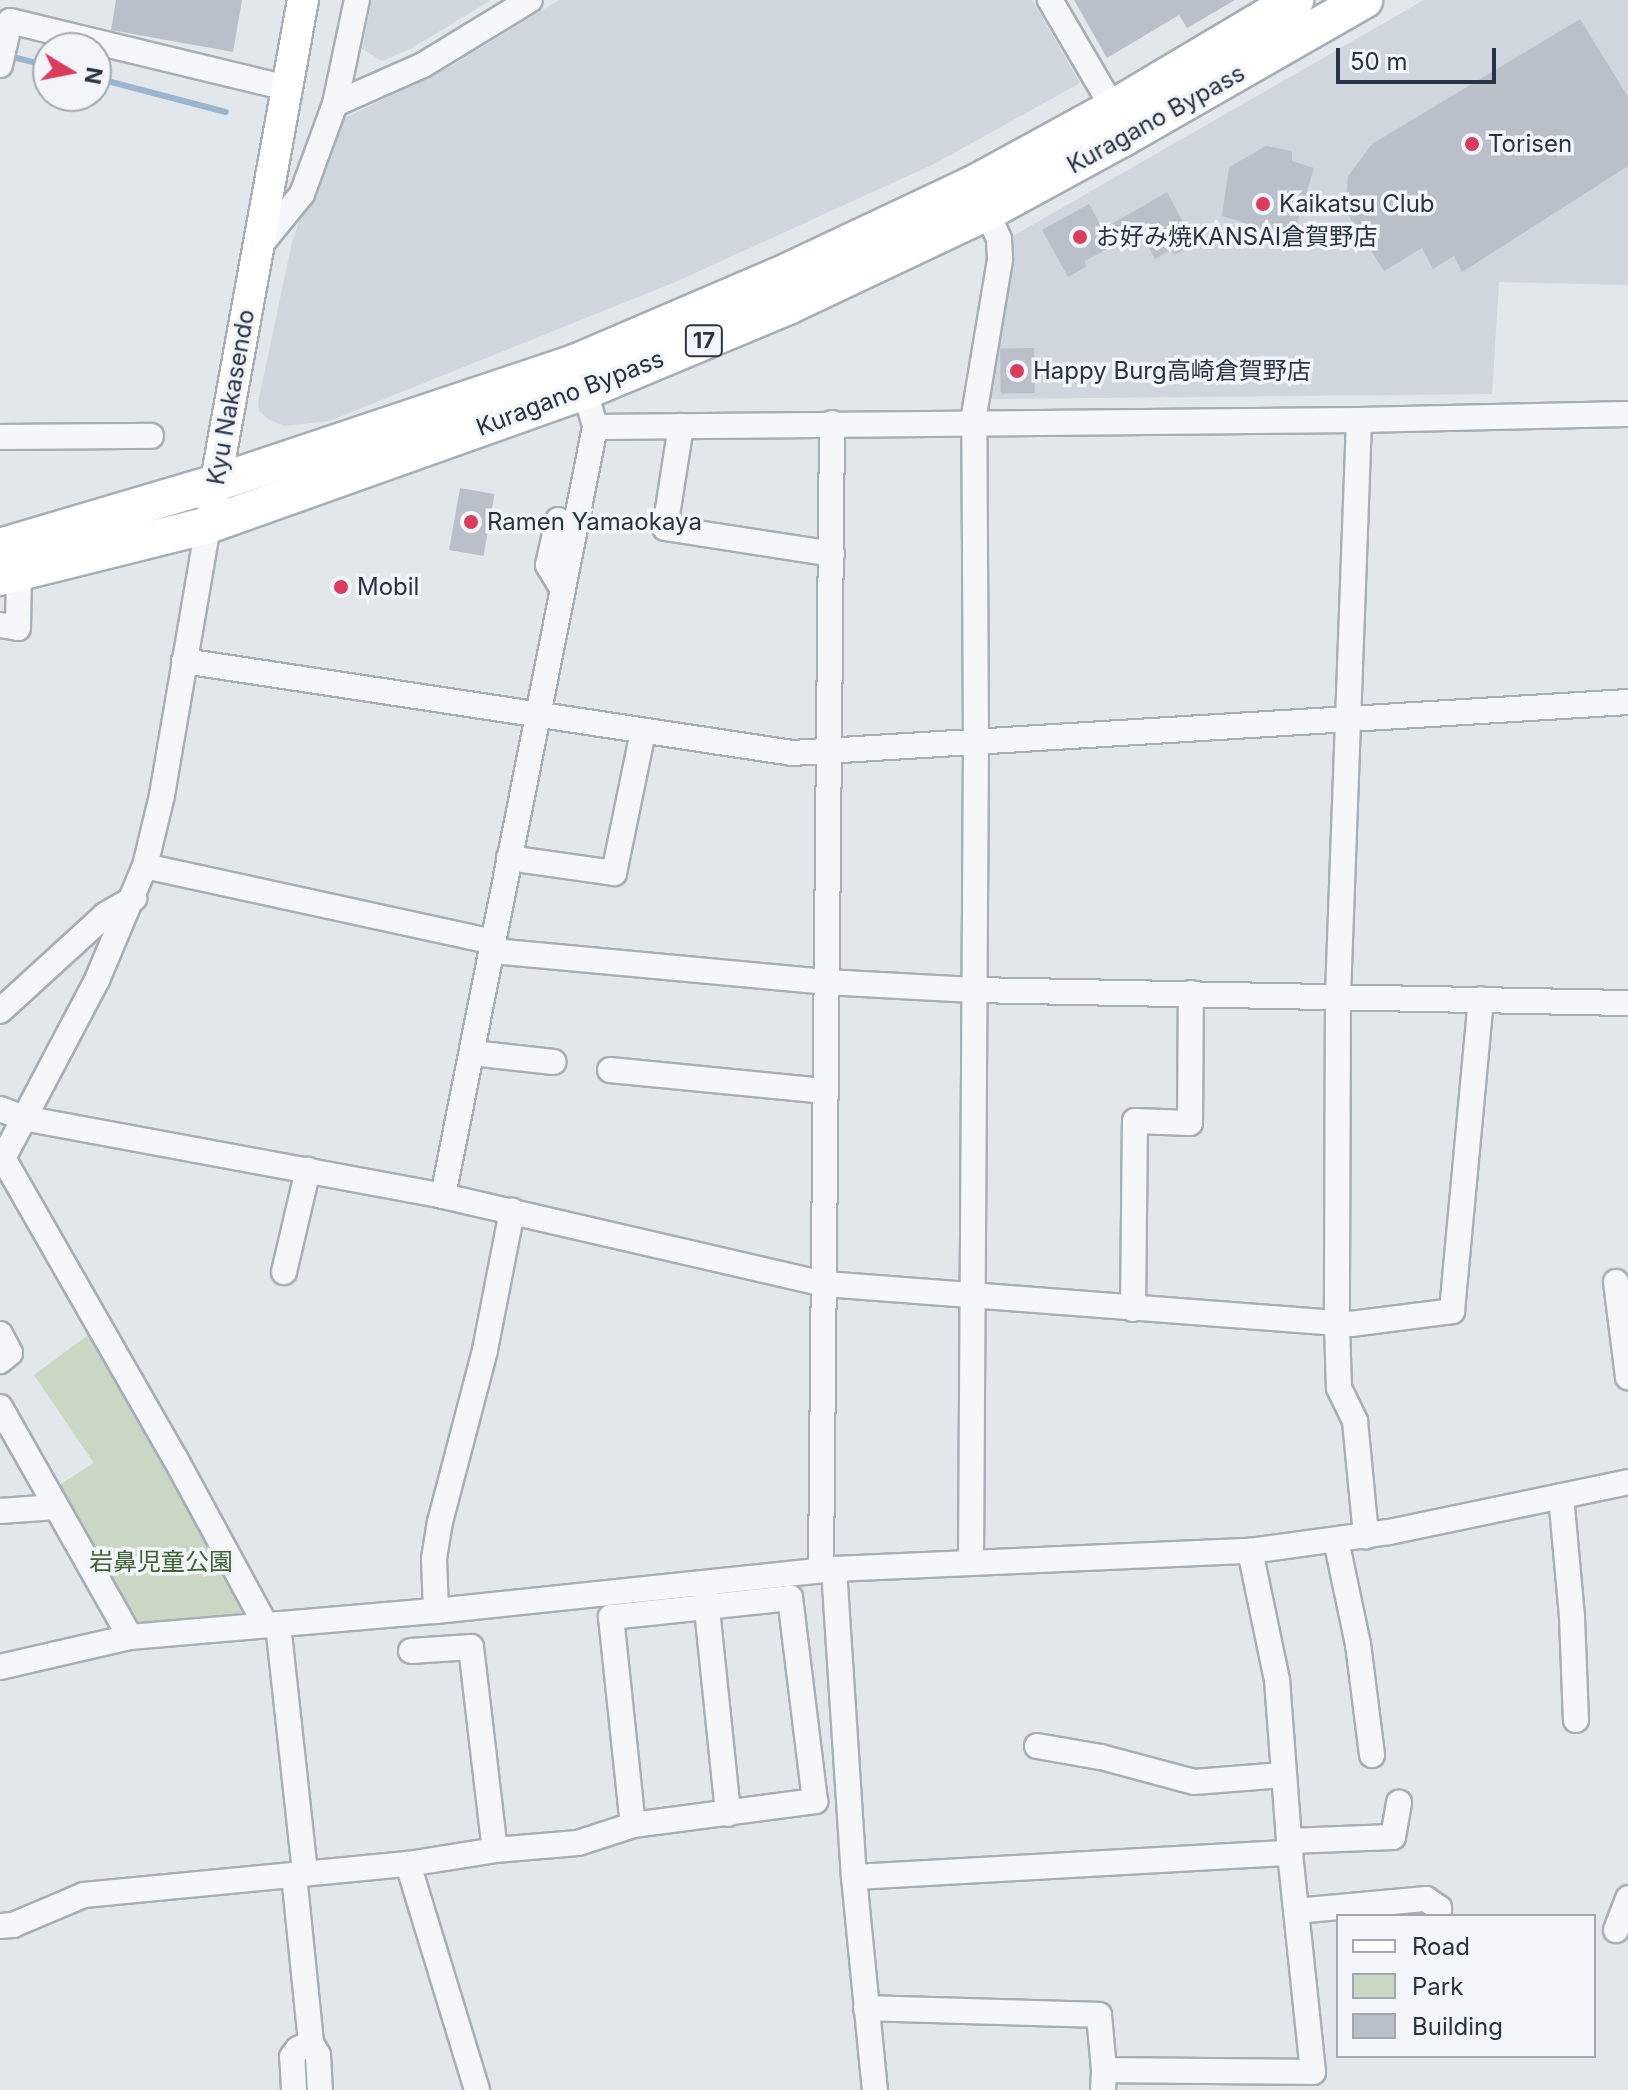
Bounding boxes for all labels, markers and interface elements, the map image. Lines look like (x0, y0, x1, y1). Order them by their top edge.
north arrow (32, 32, 112, 112)
scale bar (1340, 32, 1500, 82)
text: 50 m (1350, 47, 1408, 76)
street label: Kuragano Bypass (1062, 58, 1250, 180)
text: N (79, 65, 108, 86)
place label: Torisen (1488, 130, 1572, 158)
marker: Torisen (1463, 135, 1481, 153)
place label: Kaikatsu Club (1279, 190, 1435, 218)
marker: Kaikatsu Club (1254, 195, 1272, 213)
place label: お好み焼KANSAI倉賀野店 (1096, 223, 1377, 251)
marker: お好み焼KANSAI倉賀野店 (1071, 228, 1089, 246)
street label: Kyu Nakasendo (201, 307, 261, 487)
road number: 17 (684, 323, 724, 359)
street label: Kuragano Bypass (472, 344, 668, 442)
place label: Happy Burg高崎倉賀野店 (1033, 357, 1311, 385)
marker: Happy Burg高崎倉賀野店 (1008, 362, 1026, 380)
place label: Ramen Yamaokaya (487, 508, 702, 536)
marker: Ramen Yamaokaya (462, 513, 480, 531)
place label: Mobil (357, 573, 419, 601)
marker: Mobil (332, 578, 350, 596)
park label: 岩鼻児童公園 (89, 1548, 233, 1576)
legend (1336, 1914, 1596, 2058)
text: Road (1412, 1932, 1470, 1961)
text: Park (1412, 1972, 1463, 2001)
text: Building (1412, 2012, 1503, 2041)

